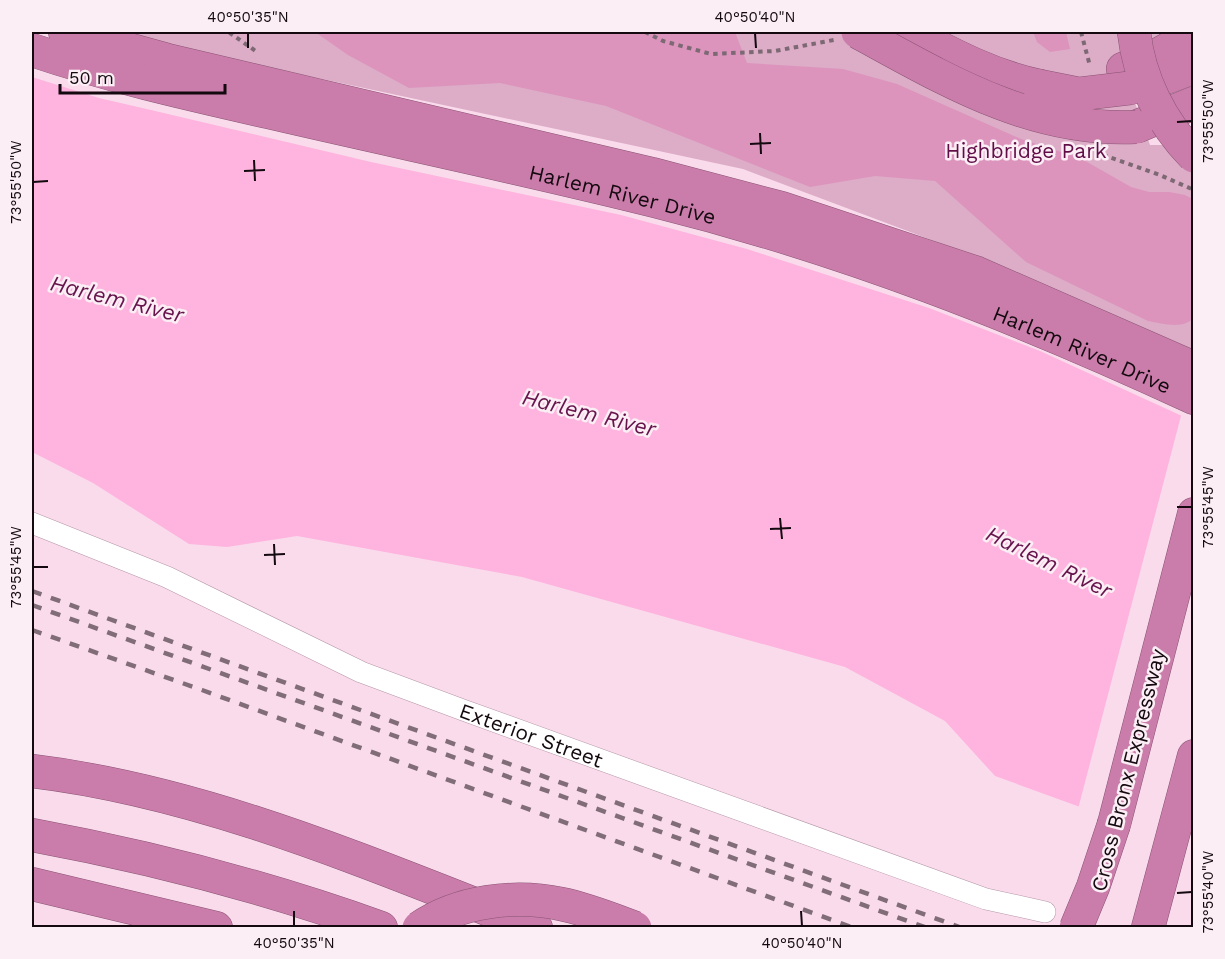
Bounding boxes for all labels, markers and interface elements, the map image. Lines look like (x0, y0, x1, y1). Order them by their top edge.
text: 40°50'35"N (207, 8, 289, 26)
text: 40°50'40"N (714, 8, 796, 26)
scale bar (60, 57, 225, 95)
text: 50 m (69, 67, 114, 88)
text: 73°55'50"W (1199, 79, 1217, 163)
park label: Highbridge Park (945, 138, 1107, 163)
text: 73°55'50"W (7, 140, 25, 224)
street label: Harlem River Drive (527, 159, 719, 229)
water label: Harlem River (48, 270, 188, 328)
street label: Harlem River Drive (990, 300, 1175, 398)
water label: Harlem River (520, 384, 660, 442)
text: 73°55'45"W (1199, 466, 1217, 548)
water label: Harlem River (982, 521, 1117, 604)
text: 73°55'45"W (7, 526, 25, 608)
street label: Cross Bronx Expressway (1086, 646, 1170, 894)
street label: Exterior Street (456, 697, 607, 772)
text: 73°55'40"W (1199, 851, 1217, 933)
text: 40°50'35"N (253, 934, 335, 952)
text: 40°50'40"N (761, 934, 843, 952)

